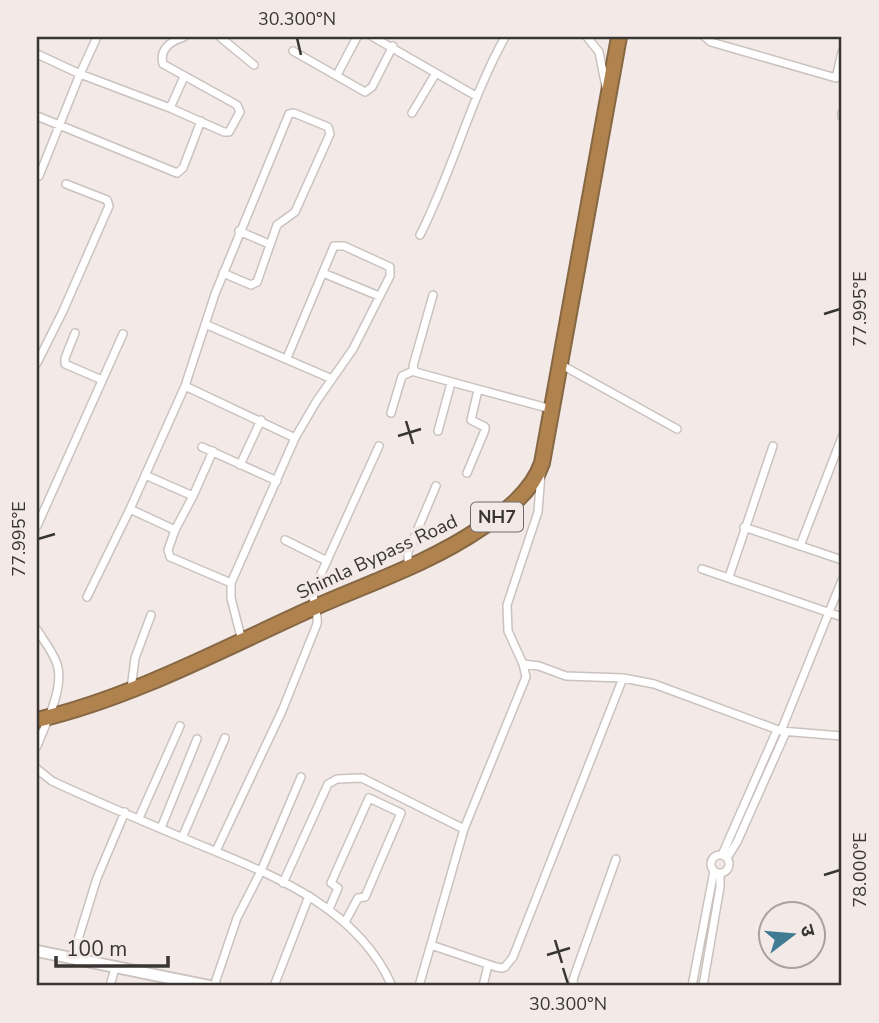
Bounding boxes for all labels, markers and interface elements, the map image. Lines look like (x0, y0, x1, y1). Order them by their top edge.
text: 30.300°N (258, 7, 336, 31)
text: 77.995°E (848, 271, 872, 347)
text: 77.995°E (7, 501, 31, 577)
road number: NH7 (471, 503, 523, 532)
street label: Shimla Bypass Road (292, 508, 462, 606)
text: 78.000°E (848, 832, 872, 908)
north arrow (756, 900, 826, 970)
text: उ (793, 922, 822, 940)
scale bar (56, 925, 168, 969)
text: 100 m (66, 935, 127, 963)
text: 30.300°N (529, 992, 607, 1016)

